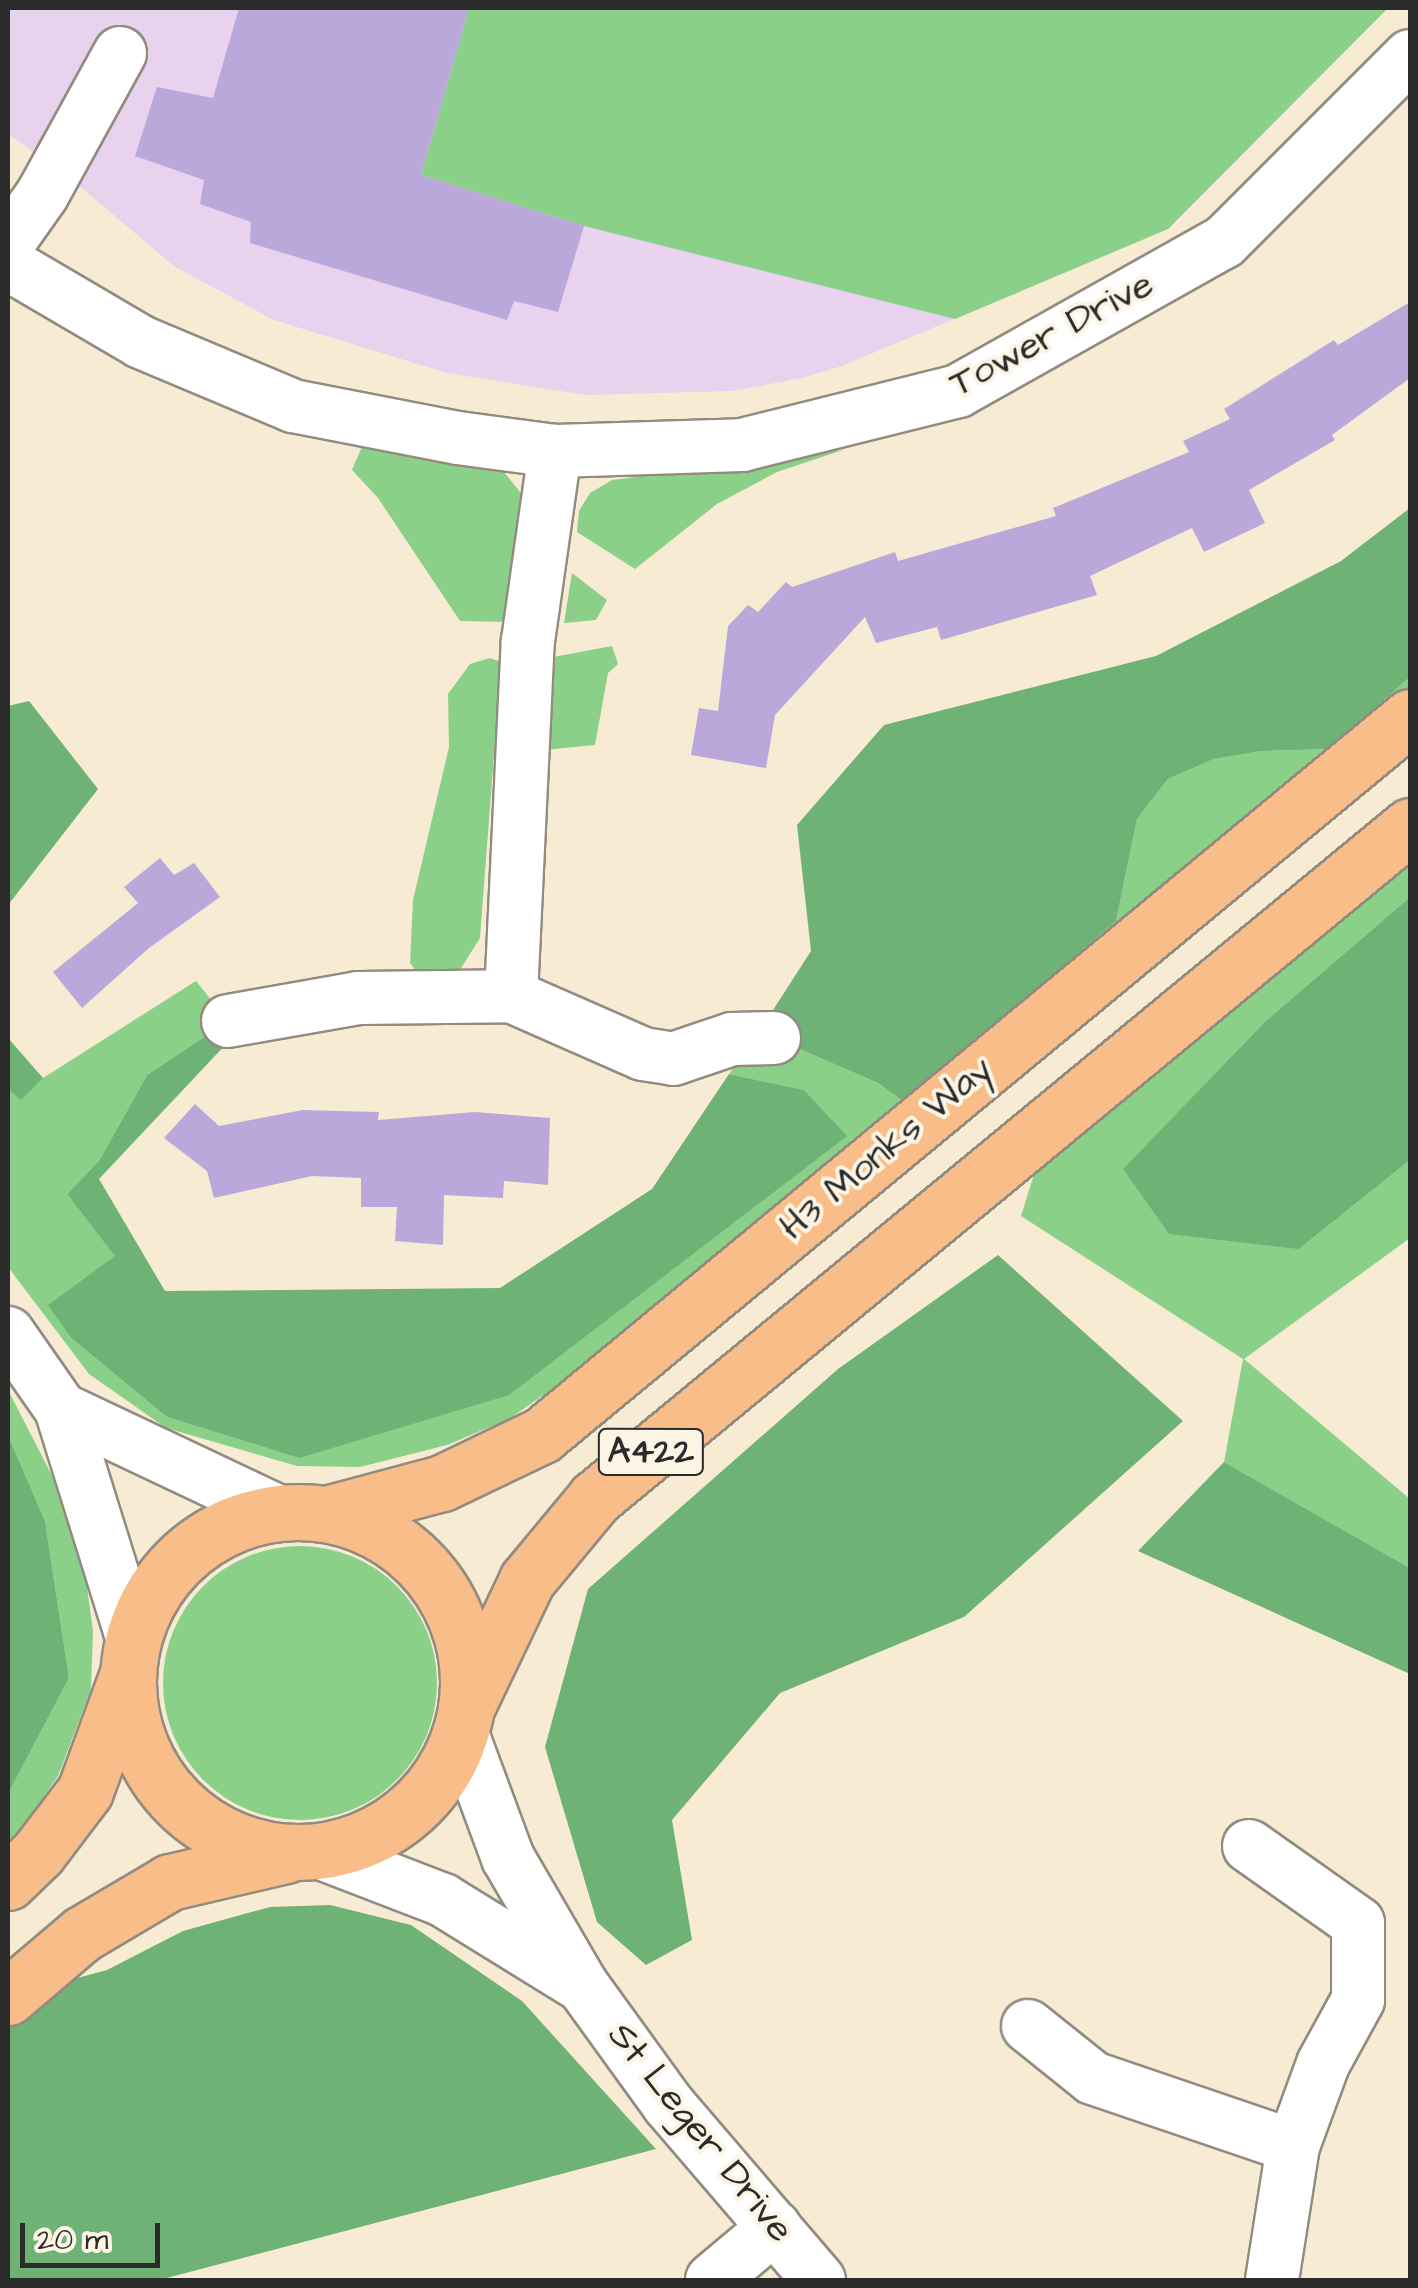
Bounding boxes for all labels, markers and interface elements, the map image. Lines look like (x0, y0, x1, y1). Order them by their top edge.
street label: Tower Drive (942, 262, 1162, 408)
street label: H3 Monks Way (772, 1047, 1002, 1251)
road number: A422 (596, 1422, 706, 1482)
street label: St Leger Drive (597, 2014, 803, 2252)
scale bar (25, 2203, 165, 2265)
text: 20 m (37, 2219, 108, 2261)

